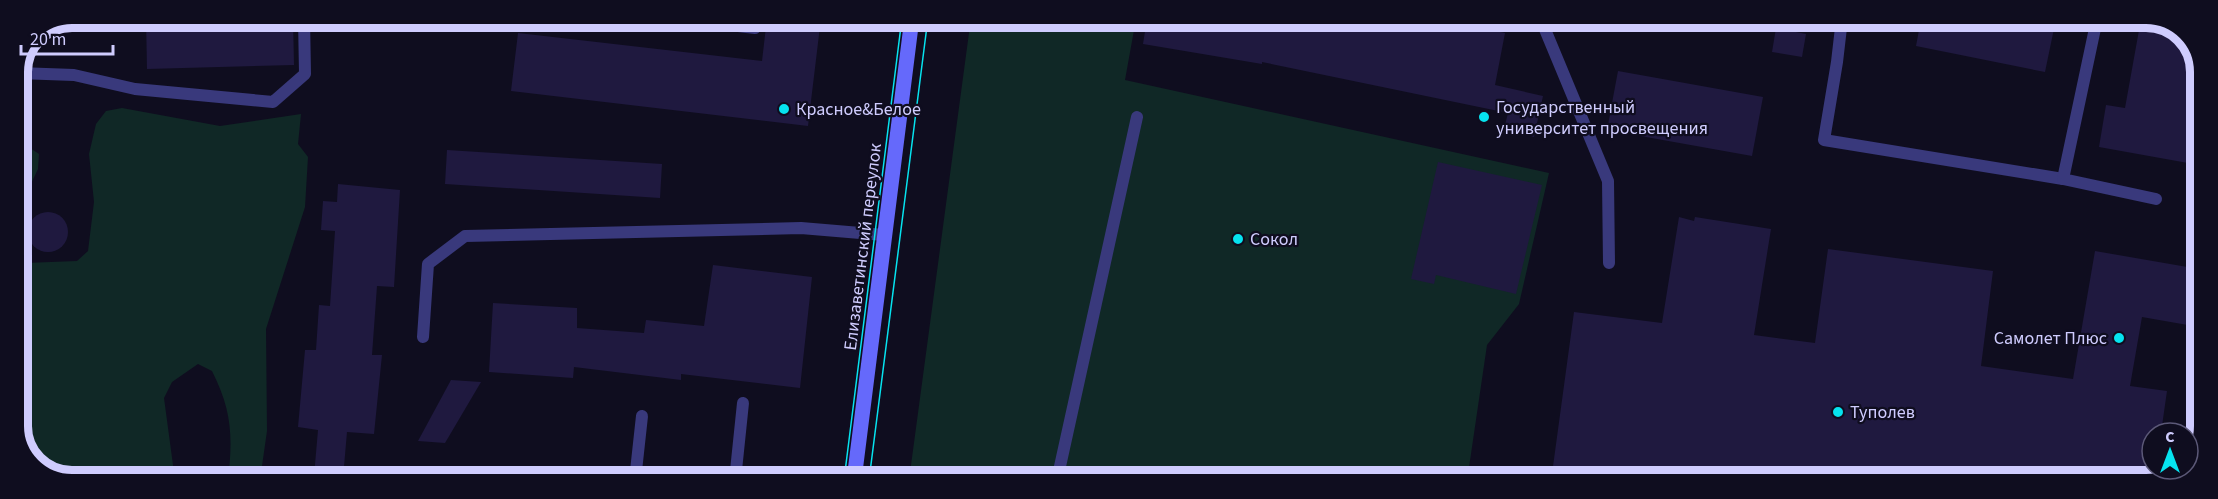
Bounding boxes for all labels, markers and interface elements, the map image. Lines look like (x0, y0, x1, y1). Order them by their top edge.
scale bar (21, 18, 112, 56)
text: 20 m (30, 27, 66, 52)
place label: Государственный университет просвещения (1496, 95, 1708, 141)
place label: Красное&Белое (796, 97, 921, 122)
marker: Красное&Белое (777, 102, 791, 116)
marker: Государственный университет просвещения (1477, 110, 1491, 124)
street label: Елизаветинский переулок (838, 142, 888, 352)
place label: Сокол (1250, 227, 1298, 252)
marker: Сокол (1231, 232, 1245, 246)
place label: Самолет Плюс (1994, 326, 2107, 351)
marker: Самолет Плюс (2112, 331, 2126, 345)
place label: Туполев (1850, 400, 1915, 425)
marker: Туполев (1831, 405, 1845, 419)
north arrow (2140, 421, 2200, 481)
text: С (2165, 426, 2175, 448)

